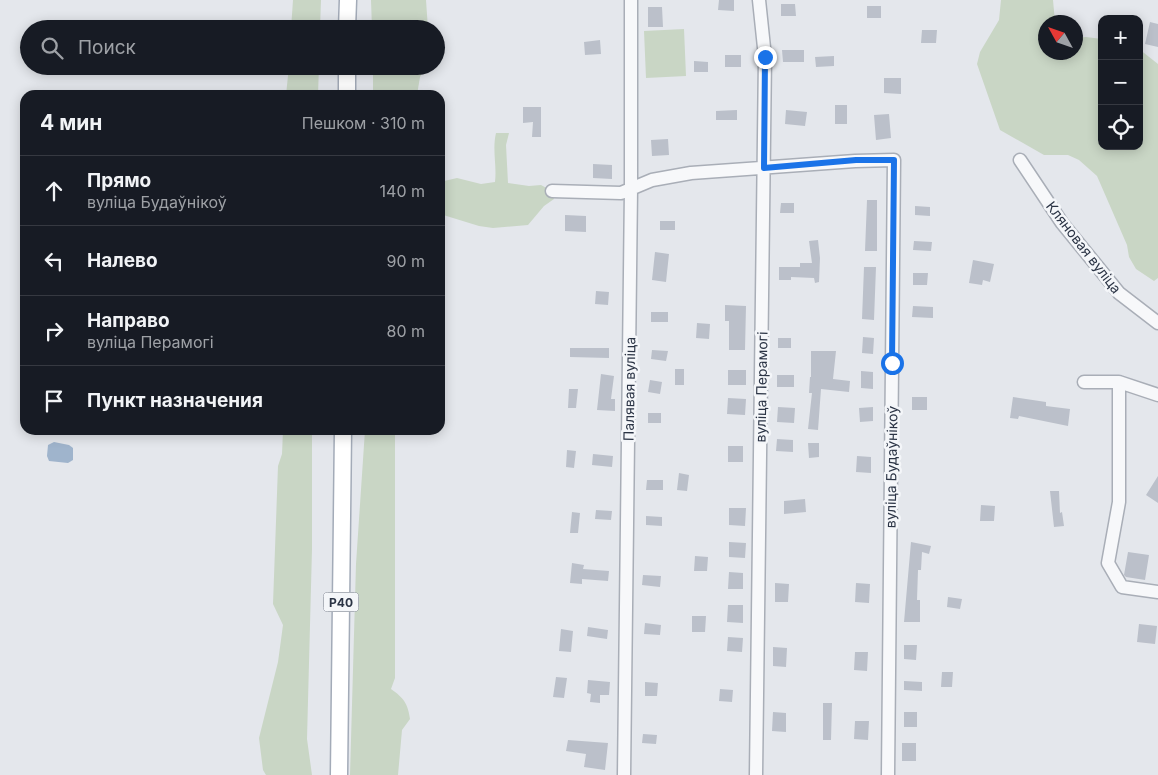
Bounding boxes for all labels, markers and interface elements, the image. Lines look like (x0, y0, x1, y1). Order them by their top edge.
north arrow (1038, 15, 1083, 60)
map controls (1098, 15, 1143, 150)
button: + (1098, 15, 1143, 60)
search box (20, 20, 445, 75)
icon: search (38, 34, 66, 62)
text: Поиск (78, 36, 136, 59)
route end (754, 46, 777, 69)
button: − (1098, 60, 1143, 105)
button: locate (1098, 105, 1143, 150)
text: 4 мин (40, 110, 102, 135)
text: Пешком · 310 m (302, 113, 425, 133)
text: Прямо (87, 169, 151, 192)
icon: ahead (40, 177, 68, 205)
text: 140 m (380, 181, 425, 201)
text: вуліца Будаўнікоў (87, 192, 227, 212)
street label: Кляновая вуліца (1043, 198, 1125, 296)
icon: left (40, 247, 68, 275)
text: Налево (87, 249, 158, 272)
text: 90 m (386, 251, 425, 271)
text: Направо (87, 309, 170, 332)
icon: right (40, 317, 68, 345)
text: 80 m (386, 321, 425, 341)
street label: вуліца Перамогі (752, 331, 770, 443)
text: вуліца Перамогі (87, 332, 214, 352)
street label: Палявая вуліца (620, 337, 638, 441)
route start (881, 352, 904, 375)
icon: arrive (40, 387, 68, 415)
text: Пункт назначения (87, 389, 263, 412)
street label: вуліца Будаўнікоў (881, 406, 901, 528)
road number: Р40 (324, 592, 358, 612)

